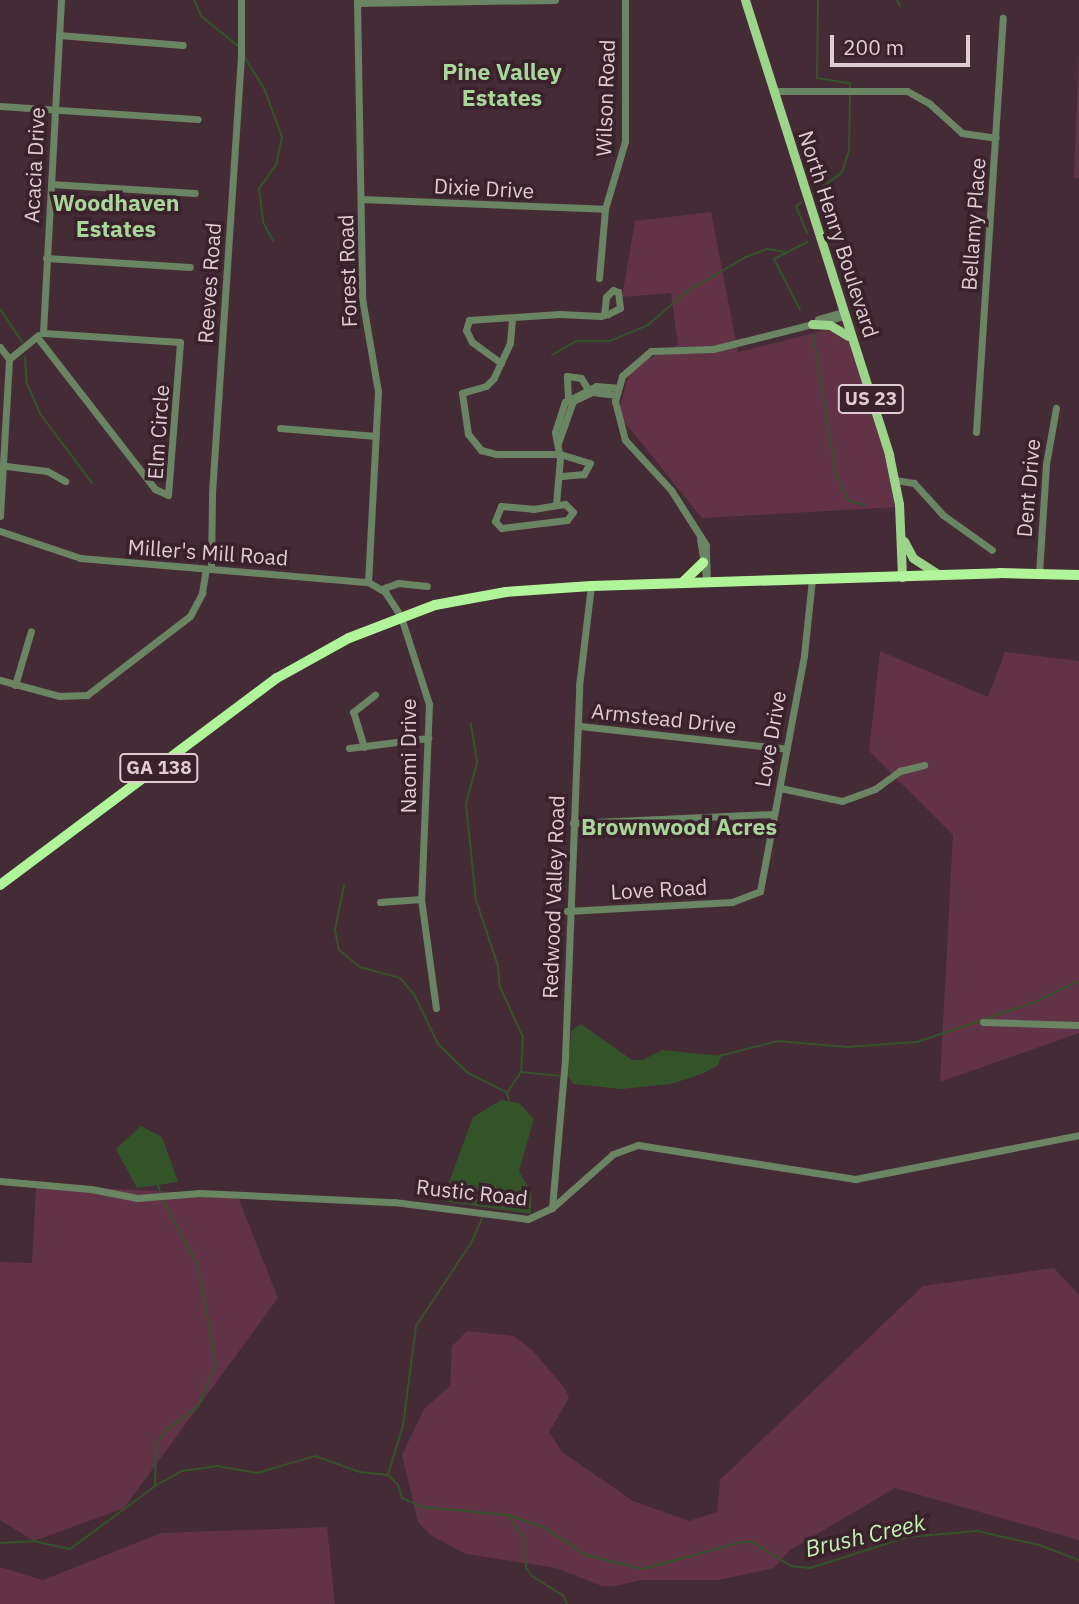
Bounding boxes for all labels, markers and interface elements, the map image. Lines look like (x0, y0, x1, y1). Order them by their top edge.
scale bar (834, 21, 974, 65)
text: 200 m (843, 33, 904, 61)
street label: Wilson Road (590, 39, 620, 157)
district label: Pine Valley Estates (442, 57, 562, 111)
street label: Acacia Drive (18, 106, 50, 224)
street label: North Henry Boulevard (794, 127, 884, 341)
street label: Bellamy Place (956, 157, 990, 291)
street label: Dixie Drive (433, 173, 535, 203)
district label: Woodhaven Estates (52, 188, 180, 242)
street label: Forest Road (332, 214, 362, 328)
street label: Reeves Road (192, 222, 226, 344)
street label: Elm Circle (142, 384, 174, 480)
road number: US 23 (838, 384, 904, 414)
street label: Dent Drive (1011, 438, 1045, 538)
street label: Miller's Mill Road (127, 534, 289, 570)
street label: Love Drive (749, 689, 791, 789)
street label: Naomi Drive (395, 698, 421, 814)
street label: Armstead Drive (590, 698, 738, 738)
road number: GA 138 (119, 752, 199, 783)
street label: Redwood Valley Road (537, 795, 569, 999)
district label: Brownwood Acres (581, 812, 777, 840)
street label: Love Road (610, 874, 708, 904)
street label: Rustic Road (415, 1174, 529, 1210)
water label: Brush Creek (802, 1508, 928, 1562)

